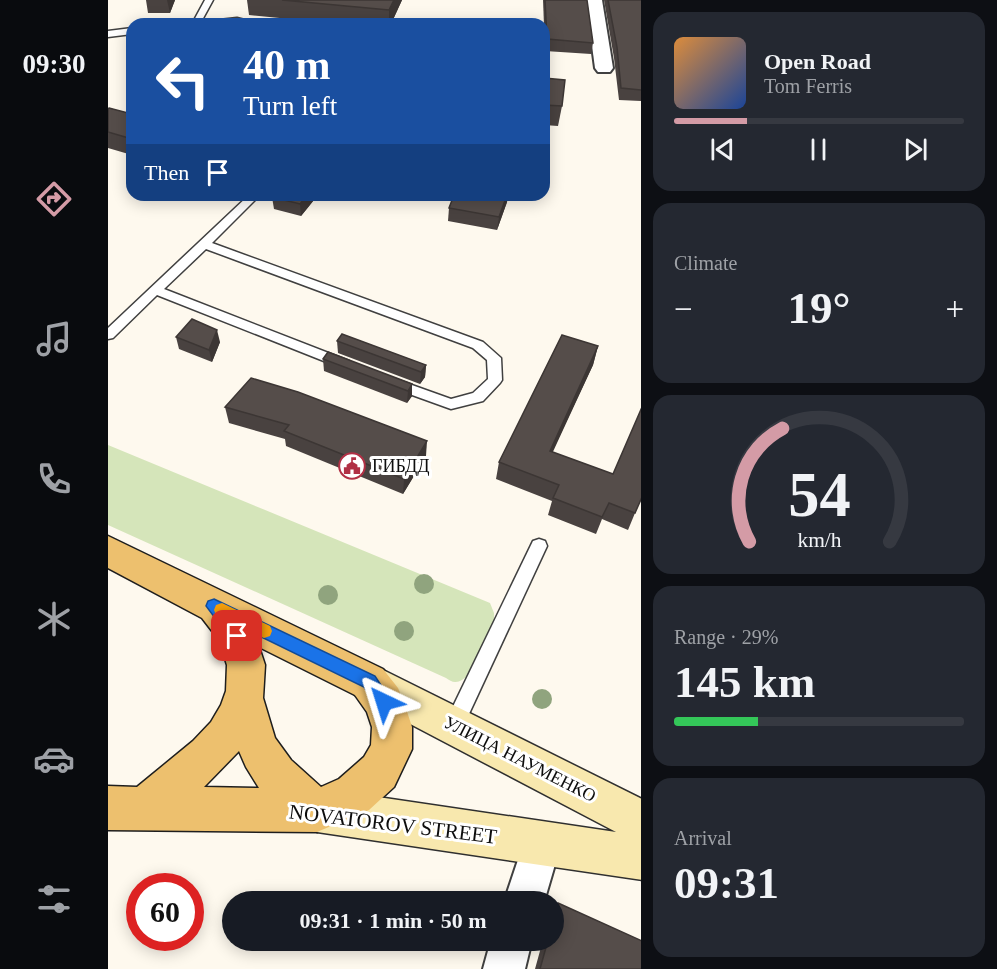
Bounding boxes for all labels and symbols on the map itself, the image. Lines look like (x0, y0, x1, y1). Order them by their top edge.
public building icon: ГИБДД (337, 451, 367, 481)
place label: ГИБДД (372, 456, 430, 476)
pin (211, 610, 262, 661)
position arrow (352, 670, 416, 734)
street label: УЛИЦА НАУМЕНКО (441, 712, 599, 806)
street label: NOVATOROV STREET (288, 799, 499, 849)
speed limit sign: 60 (126, 873, 204, 951)

